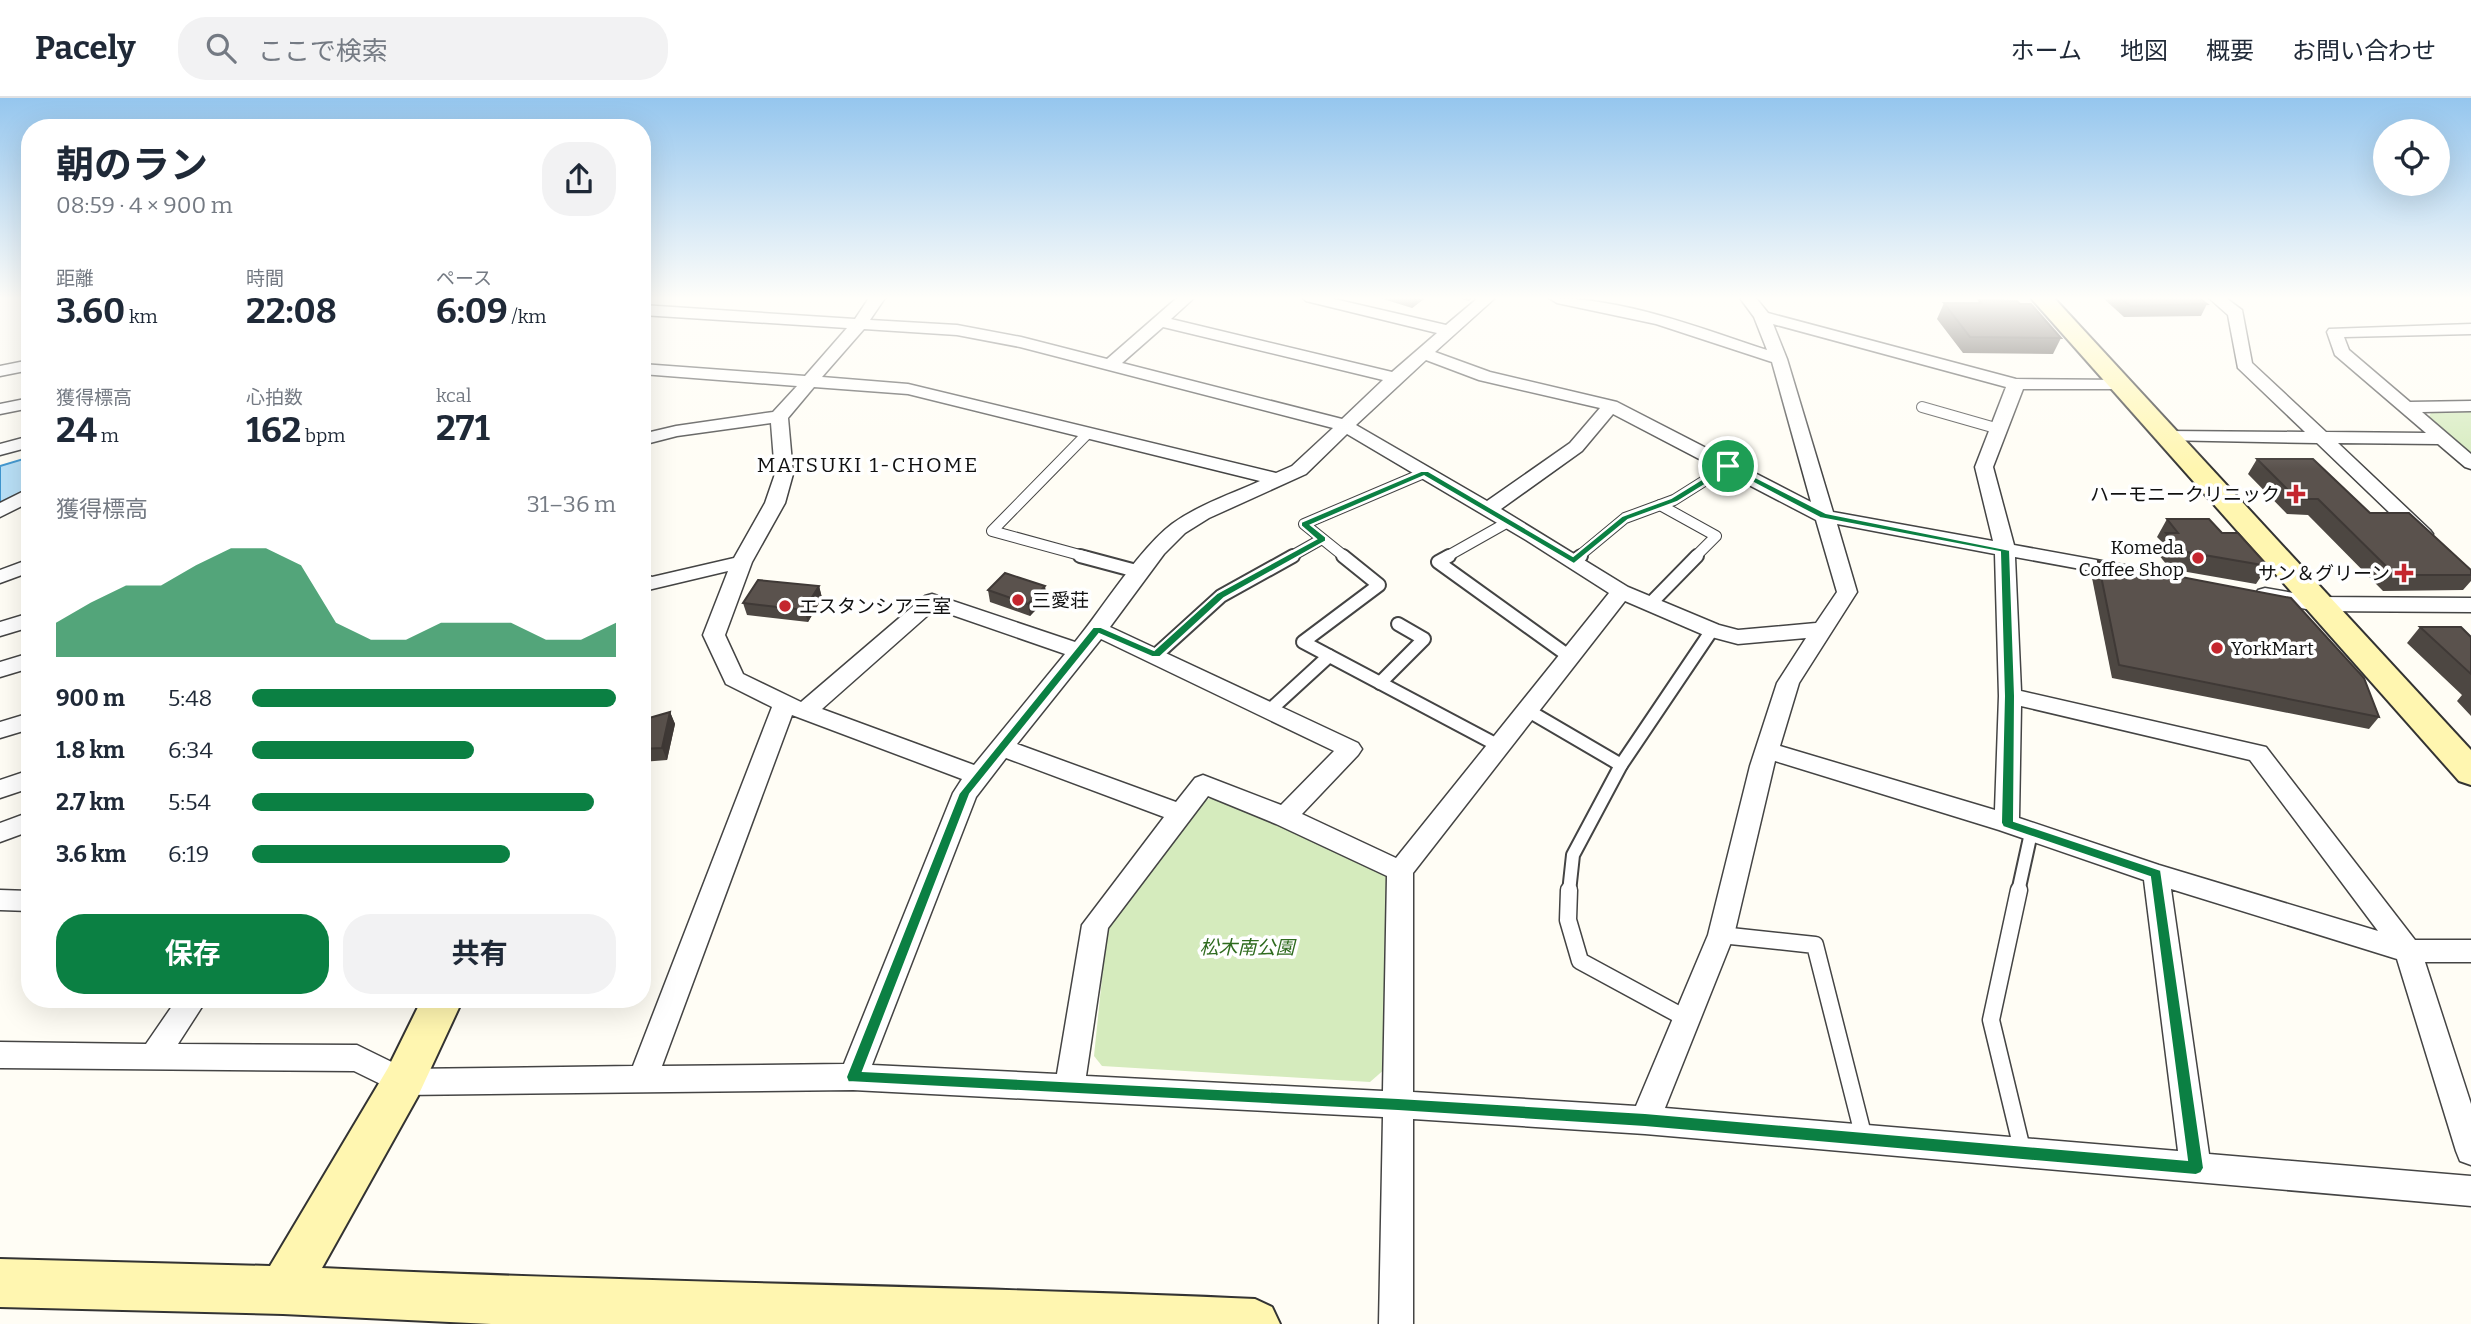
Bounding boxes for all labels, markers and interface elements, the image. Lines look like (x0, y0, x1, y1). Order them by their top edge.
search box (178, 17, 668, 80)
text: Pacely (35, 28, 136, 68)
icon: search (202, 29, 240, 67)
text: ここで検索 (258, 36, 388, 67)
text: ホーム (2011, 37, 2082, 65)
text: 地図 (2120, 37, 2168, 65)
text: 概要 (2206, 37, 2254, 65)
text: お問い合わせ (2292, 37, 2436, 65)
map controls (2373, 119, 2450, 196)
button: locate (2373, 119, 2450, 196)
text: 朝のラン (56, 142, 208, 188)
button: share (542, 142, 616, 216)
text: 08:59 · 4 × 900 m (56, 191, 233, 219)
text: 距離 (56, 267, 94, 290)
text: 時間 (246, 267, 284, 290)
text: ペース (436, 267, 492, 290)
text: 3.60 (56, 290, 125, 332)
text: 22:08 (246, 290, 337, 332)
text: 6:09 (436, 290, 508, 332)
text: km (125, 305, 158, 328)
text: /km (508, 305, 546, 328)
text: kcal (436, 384, 471, 407)
text: 獲得標高 (56, 386, 132, 409)
text: 心拍数 (246, 386, 303, 409)
text: 271 (436, 407, 490, 449)
text: 24 (56, 409, 97, 451)
text: 162 (246, 409, 301, 451)
text: m (97, 424, 119, 447)
text: bpm (301, 424, 345, 447)
pin (1698, 436, 1758, 496)
icon: arrive (1709, 447, 1747, 485)
district label: MATSUKI 1-CHOME (757, 452, 979, 478)
place label: ハーモニークリニック (2090, 483, 2280, 506)
marker: ハーモニークリニック (2286, 484, 2306, 504)
text: 31–36 m (527, 490, 616, 518)
text: 獲得標高 (56, 495, 148, 523)
place label: Komeda Coffee Shop (2079, 536, 2185, 581)
marker: Komeda Coffee Shop (2190, 550, 2206, 566)
place label: サン＆グリーン (2258, 562, 2390, 585)
marker: サン＆グリーン (2396, 565, 2412, 581)
place label: 三愛荘 (1032, 589, 1089, 612)
marker: 三愛荘 (1010, 592, 1026, 608)
place label: エスタンシア三室 (799, 595, 951, 618)
marker: エスタンシア三室 (777, 598, 793, 614)
place label: YorkMart (2231, 637, 2314, 660)
marker: YorkMart (2209, 640, 2225, 656)
text: 900 m (56, 684, 125, 712)
text: 5:48 (168, 684, 212, 712)
text: 1.8 km (56, 736, 125, 764)
text: 6:34 (168, 736, 213, 764)
text: 2.7 km (56, 788, 125, 816)
text: 5:54 (168, 788, 211, 816)
text: 3.6 km (56, 840, 126, 868)
text: 6:19 (168, 840, 209, 868)
button: 保存 (56, 914, 329, 994)
button: 共有 (343, 914, 616, 994)
park label: 松木南公園 (1199, 936, 1297, 959)

